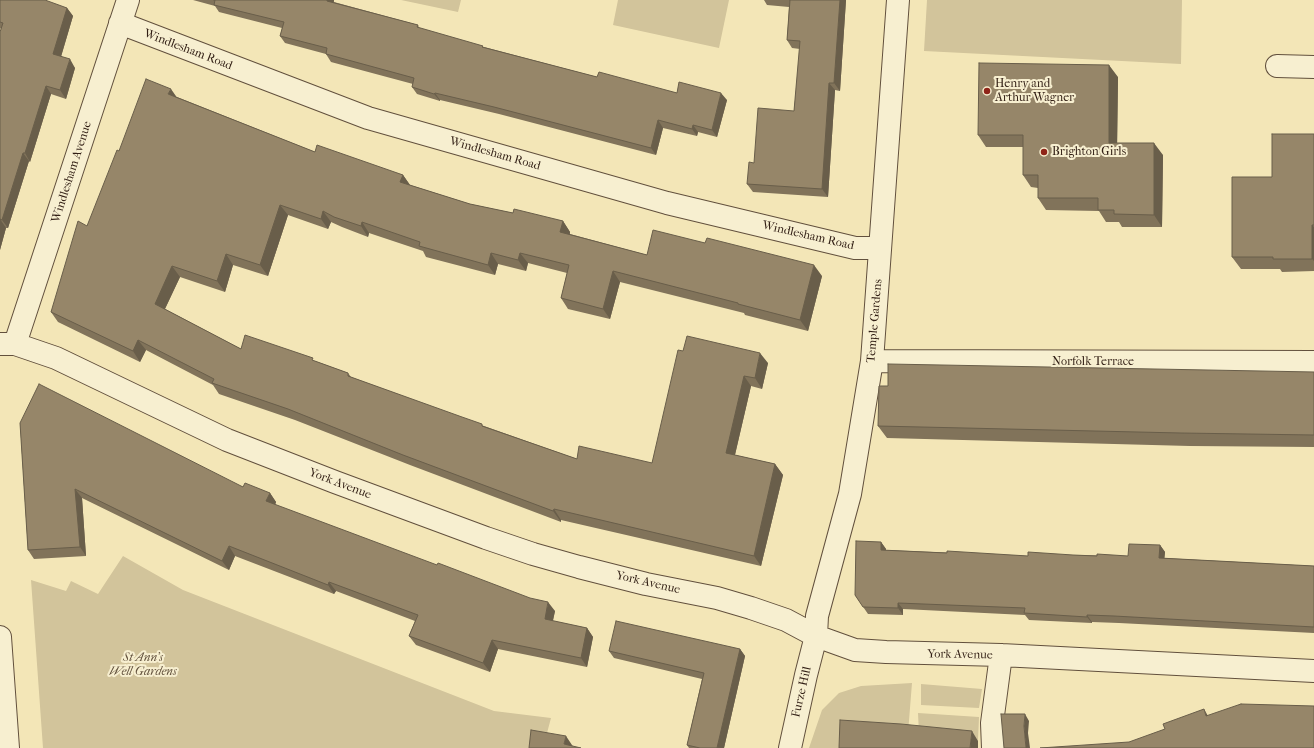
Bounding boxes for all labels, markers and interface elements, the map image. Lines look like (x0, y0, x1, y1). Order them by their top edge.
street label: Windlesham Road (142, 26, 234, 74)
place label: Henry and Arthur Wagner (995, 77, 1074, 105)
marker: Henry and Arthur Wagner (982, 86, 992, 96)
street label: Windlesham Avenue (49, 119, 95, 225)
street label: Windlesham Road (448, 134, 542, 174)
place label: Brighton Girls (1052, 145, 1126, 159)
marker: Brighton Girls (1039, 147, 1049, 157)
street label: Windlesham Road (761, 218, 855, 254)
street label: Temple Gardens (864, 279, 886, 363)
street label: Norfolk Terrace (1052, 355, 1134, 369)
street label: York Avenue (307, 466, 373, 502)
street label: York Avenue (614, 569, 682, 597)
street label: York Avenue (927, 647, 993, 663)
park label: St Ann's Well Gardens (109, 651, 177, 679)
street label: Furze Hill (789, 665, 815, 719)

